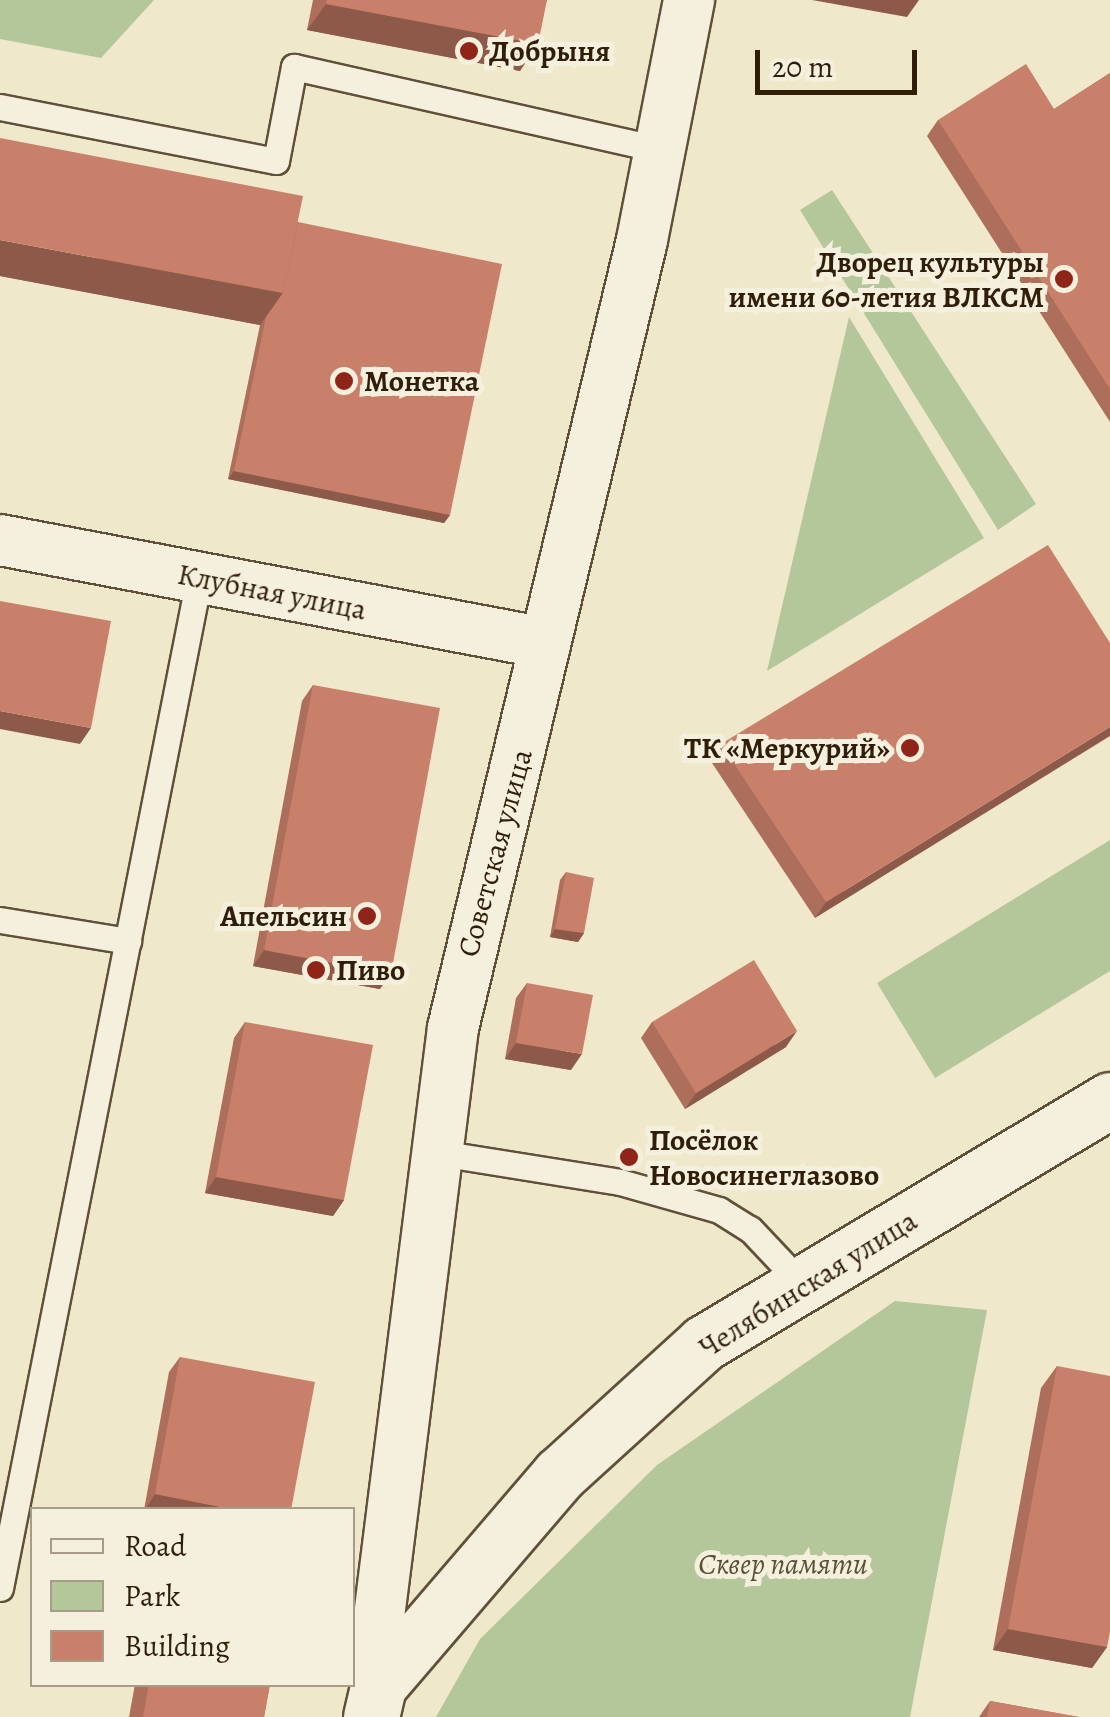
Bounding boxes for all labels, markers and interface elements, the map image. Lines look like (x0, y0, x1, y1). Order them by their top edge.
scale bar (760, 30, 922, 92)
place label: Добрыня (489, 33, 610, 69)
marker: Добрыня (458, 40, 480, 62)
text: 20 m (772, 47, 833, 87)
place label: Дворец культуры имени 60-летия ВЛКСМ (728, 244, 1044, 314)
marker: Дворец культуры имени 60-летия ВЛКСМ (1053, 268, 1075, 290)
place label: Монетка (364, 363, 479, 399)
marker: Монетка (333, 370, 355, 392)
street label: Клубная улица (174, 556, 370, 628)
place label: ТК «Меркурий» (684, 730, 890, 766)
marker: ТК «Меркурий» (899, 737, 921, 759)
street label: Советская улица (450, 745, 540, 961)
place label: Апельсин (220, 898, 347, 934)
marker: Апельсин (356, 905, 378, 927)
place label: Пиво (336, 952, 405, 988)
marker: Пиво (305, 959, 327, 981)
place label: Посёлок Новосинеглазово (649, 1122, 879, 1192)
marker: Посёлок Новосинеглазово (618, 1146, 640, 1168)
street label: Челябинская улица (692, 1202, 924, 1366)
legend (30, 1507, 355, 1687)
text: Road (124, 1526, 186, 1566)
park label: Сквер памяти (698, 1546, 868, 1582)
text: Park (124, 1576, 180, 1616)
text: Building (124, 1626, 230, 1666)

